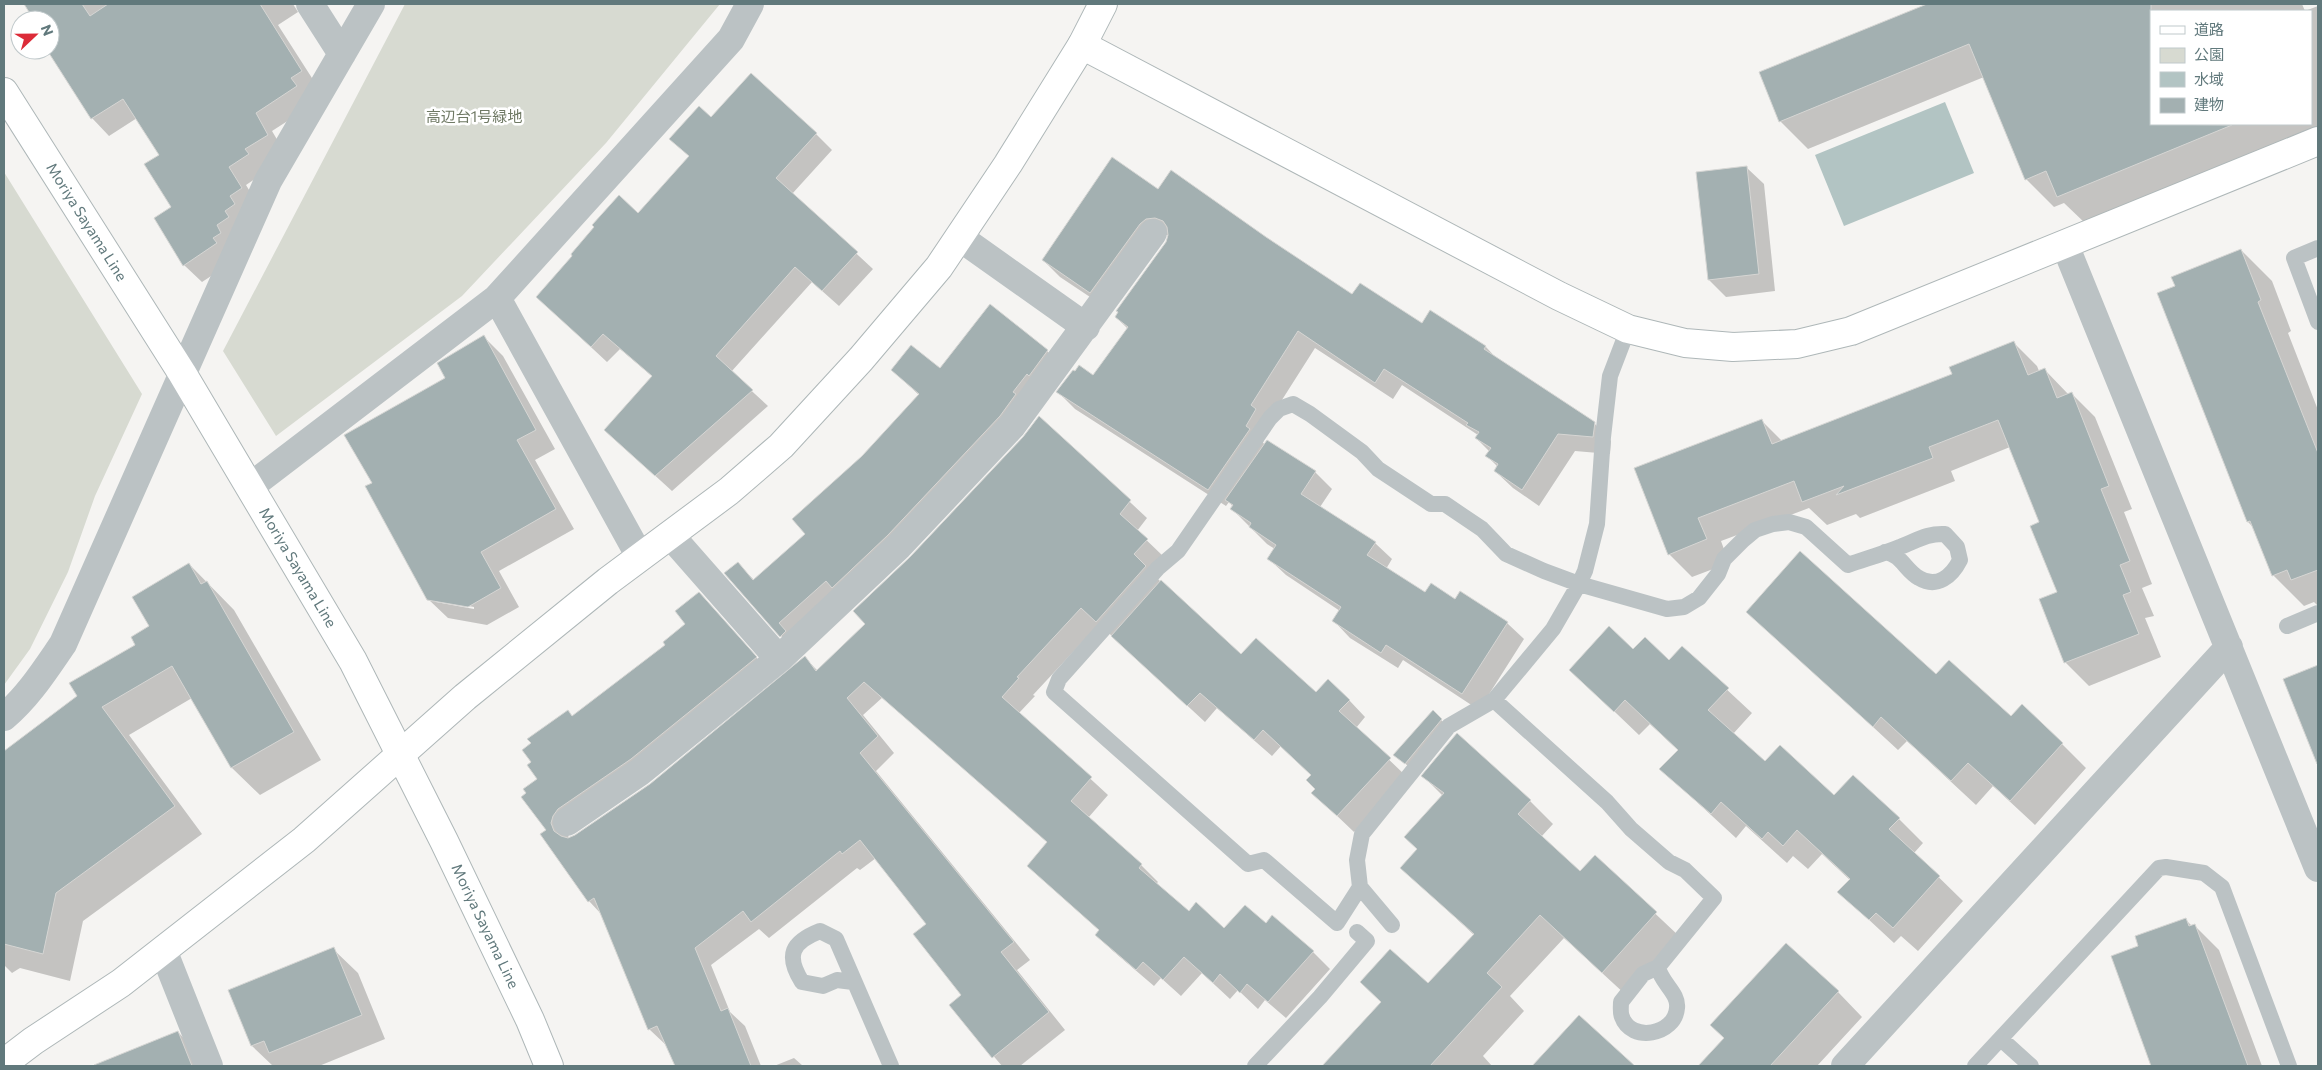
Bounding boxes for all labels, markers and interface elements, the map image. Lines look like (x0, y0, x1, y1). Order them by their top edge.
north arrow (10, 10, 60, 60)
legend (2150, 10, 2312, 125)
text: 道路 (2194, 20, 2224, 38)
text: N (38, 22, 57, 38)
text: 公園 (2194, 45, 2224, 63)
text: 水域 (2194, 70, 2224, 88)
text: 建物 (2194, 95, 2224, 113)
park label: 高辺台1号緑地 (426, 107, 522, 125)
street label: Moriya Sayama Line (43, 159, 131, 284)
street label: Moriya Sayama Line (256, 504, 341, 630)
street label: Moriya Sayama Line (448, 861, 524, 991)

